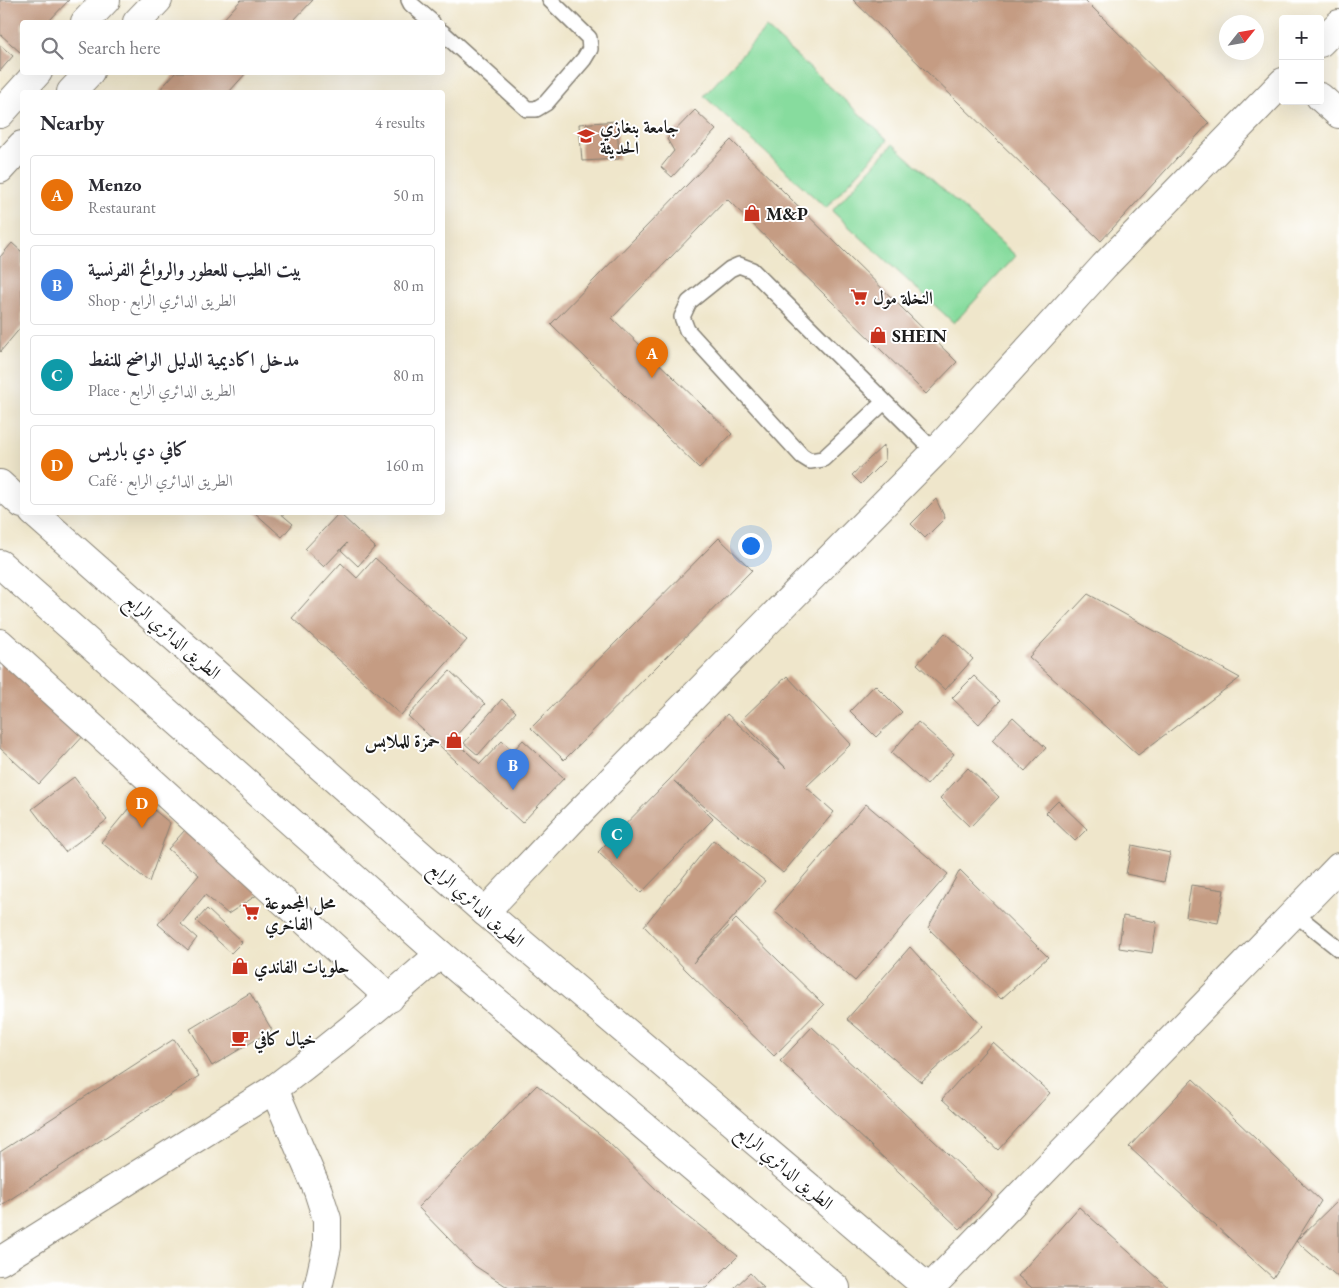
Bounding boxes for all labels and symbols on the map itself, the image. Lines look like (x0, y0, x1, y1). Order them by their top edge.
north arrow (1219, 15, 1264, 60)
place label: جامعة بنغازي الحديثة (600, 115, 679, 159)
school or university icon: جامعة بنغازي الحديثة (576, 126, 596, 146)
place label: M&P (766, 202, 808, 225)
shop icon: M&P (742, 203, 762, 223)
place label: النخلة مول (873, 286, 933, 309)
supermarket icon: النخلة مول (849, 287, 869, 307)
place label: SHEIN (892, 324, 947, 347)
shop icon: SHEIN (868, 325, 888, 345)
pin: A (636, 337, 668, 378)
your location (738, 533, 764, 559)
street label: الطريق الدائري الرابع (117, 588, 226, 688)
place label: حمزة للملابس (365, 729, 440, 753)
shop icon: حمزة للملابس (444, 730, 464, 750)
pin: B (497, 749, 529, 790)
pin: D (126, 787, 158, 828)
pin: C (601, 818, 633, 859)
street label: الطريق الدائري الرابع (421, 856, 530, 956)
place label: محل المجموعة الفاخري (265, 891, 337, 939)
supermarket icon: محل المجموعة الفاخري (241, 902, 261, 922)
place label: حلويات الفاندي (254, 955, 349, 982)
shop icon: حلويات الفاندي (230, 956, 250, 976)
place label: خيال كافي (253, 1027, 316, 1054)
cafe icon: خيال كافي (230, 1028, 250, 1048)
street label: الطريق الدائري الرابع (729, 1120, 838, 1218)

